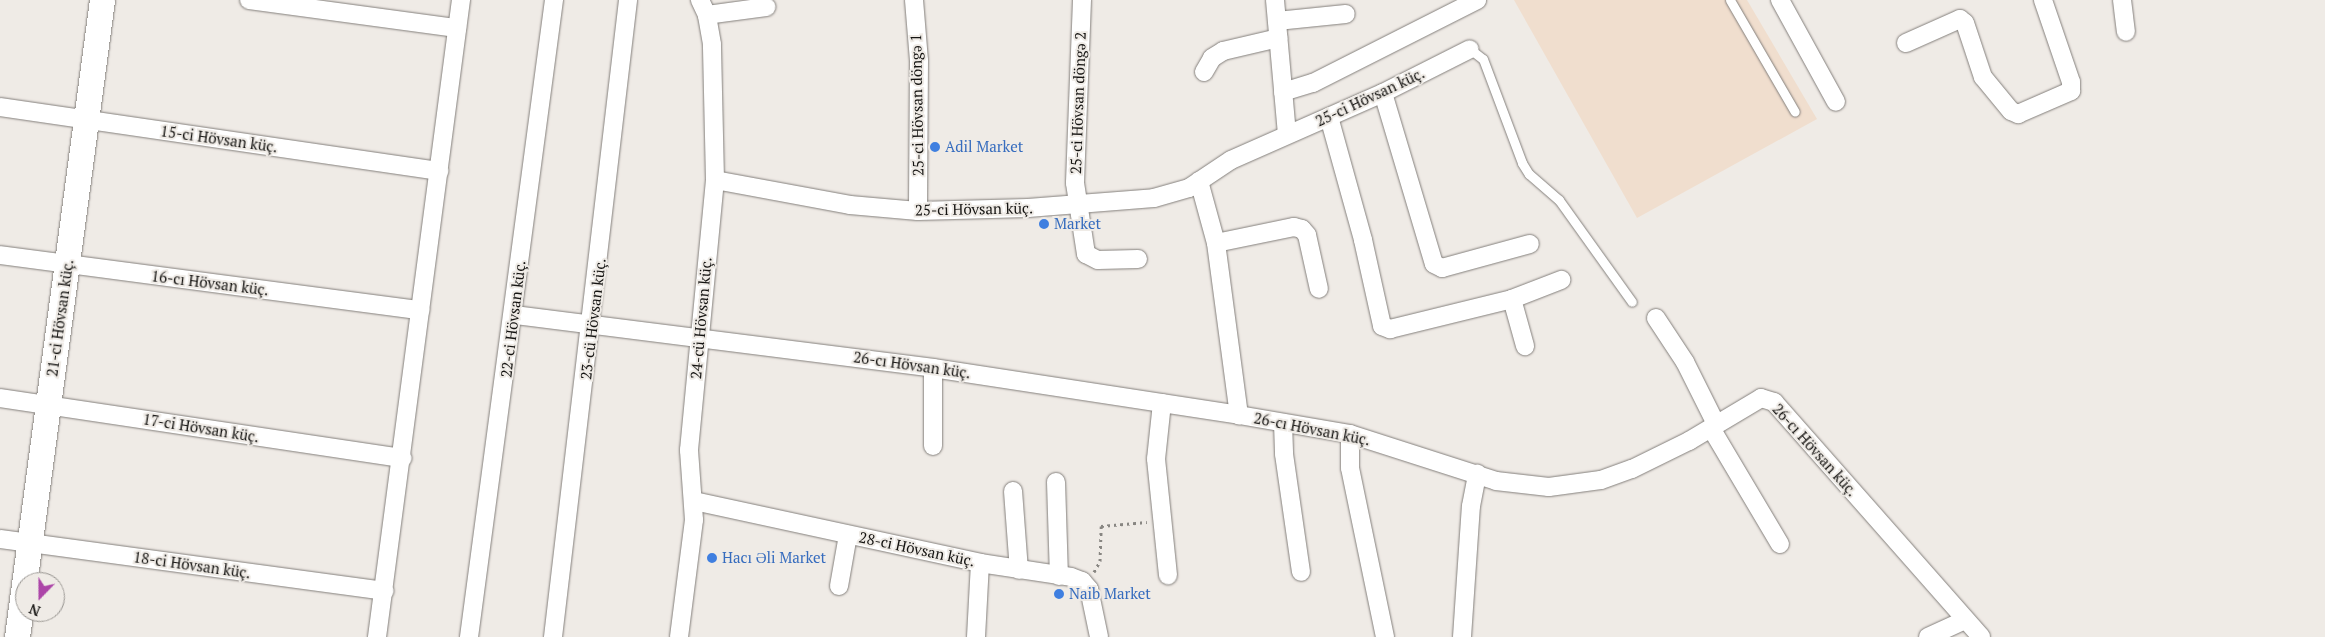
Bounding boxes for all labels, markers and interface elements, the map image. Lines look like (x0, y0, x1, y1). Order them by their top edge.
street label: 25-ci Hövsan döngə 2 (1067, 32, 1089, 174)
street label: 25-ci Hövsan döngə 1 (907, 34, 927, 176)
street label: 25-ci Hövsan küç. (1313, 64, 1427, 130)
street label: 15-ci Hövsan küç. (159, 122, 279, 156)
place label: Adil Market (945, 138, 1023, 156)
marker: Adil Market (929, 141, 941, 153)
street label: 25-ci Hövsan küç. (915, 199, 1033, 219)
place label: Market (1054, 215, 1101, 233)
marker: Market (1038, 218, 1050, 230)
street label: 24-cü Hövsan küç. (687, 256, 715, 380)
street label: 23-cü Hövsan küç. (577, 257, 609, 381)
street label: 21-ci Hövsan küç. (43, 258, 77, 378)
street label: 22-ci Hövsan küç. (497, 259, 529, 379)
street label: 16-cı Hövsan küç. (150, 267, 270, 299)
street label: 26-cı Hövsan küç. (852, 348, 972, 382)
street label: 26-cı Hövsan küç. (1769, 400, 1861, 500)
street label: 26-cı Hövsan küç. (1252, 409, 1372, 449)
street label: 17-ci Hövsan küç. (142, 410, 260, 446)
street label: 28-ci Hövsan küç. (857, 528, 977, 570)
street label: 18-ci Hövsan küç. (132, 548, 252, 582)
place label: Hacı Əli Market (722, 549, 826, 567)
marker: Hacı Əli Market (706, 552, 718, 564)
north arrow (15, 572, 65, 622)
place label: Naib Market (1069, 585, 1151, 603)
marker: Naib Market (1053, 588, 1065, 600)
text: N (26, 600, 43, 621)

